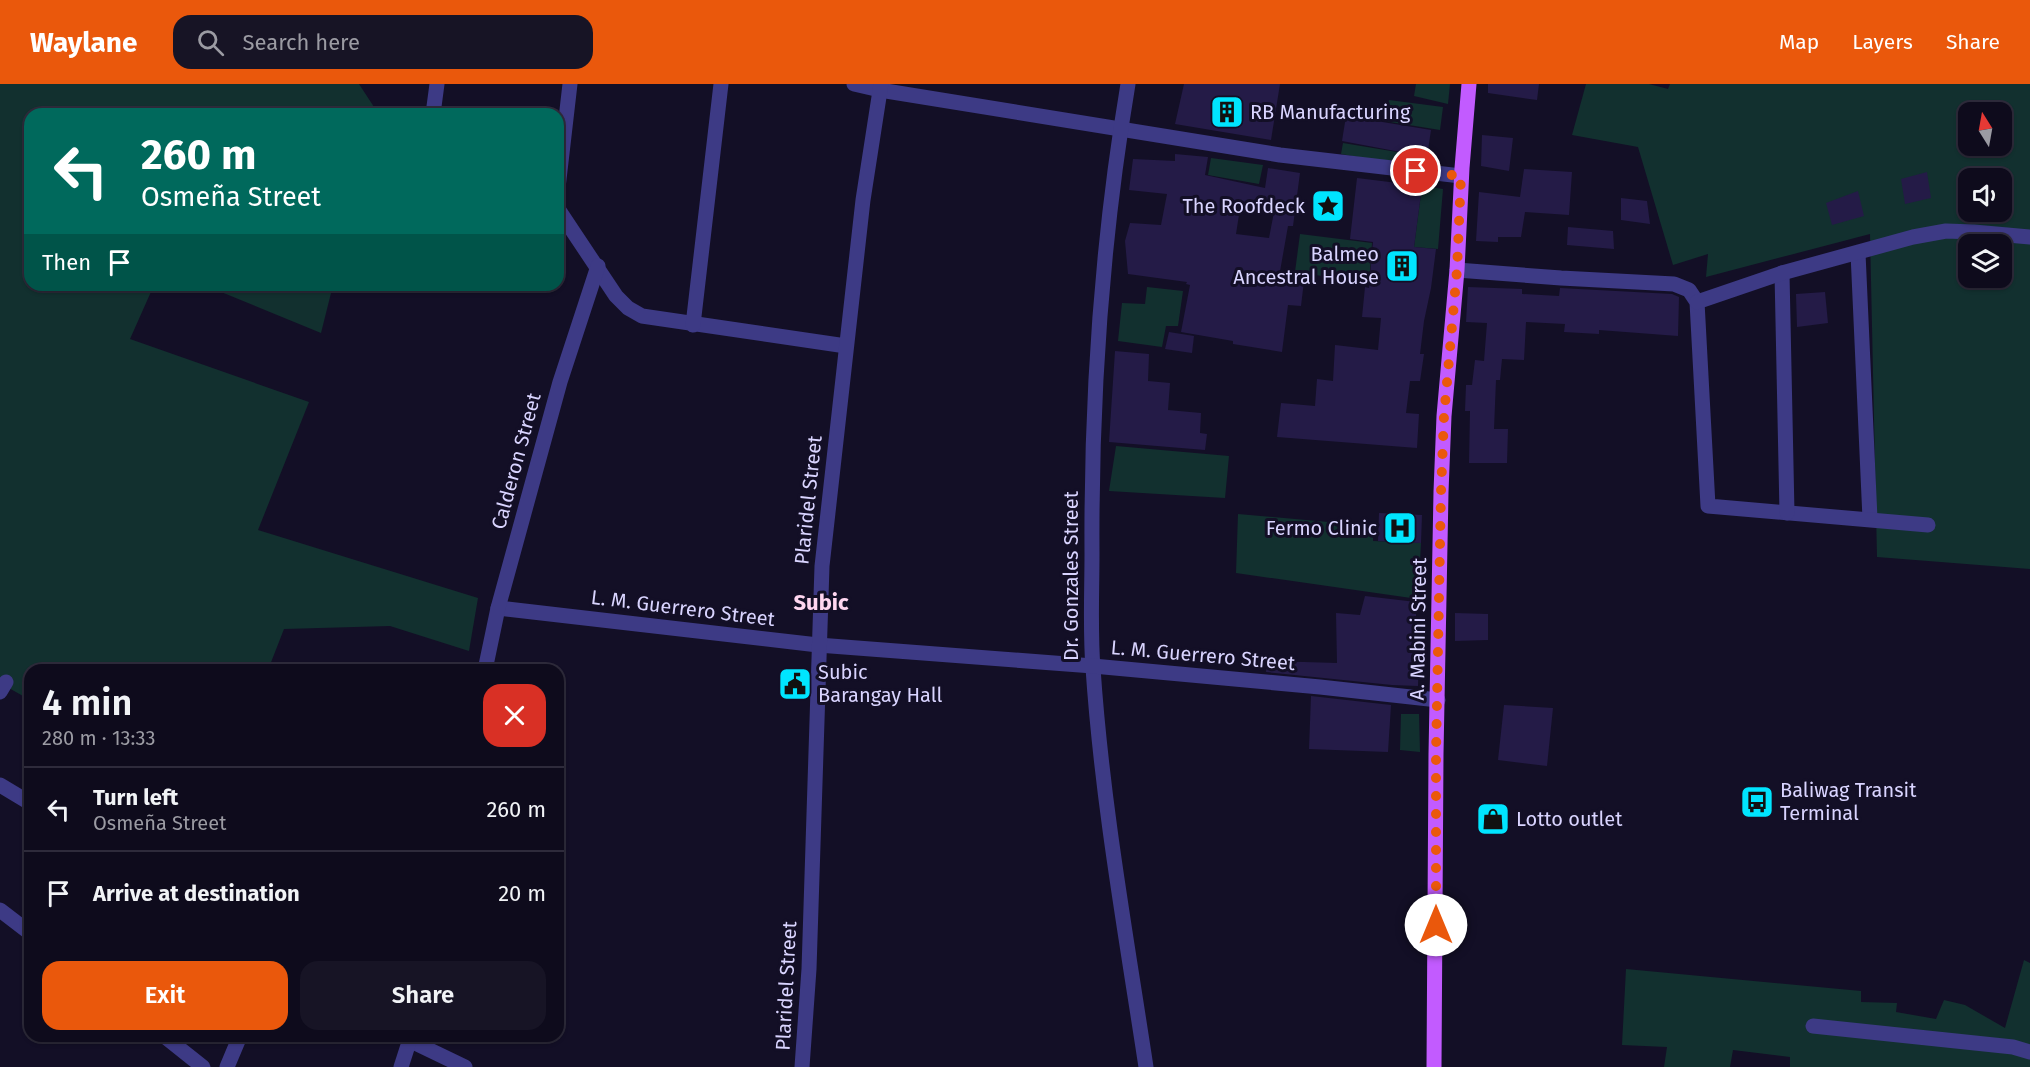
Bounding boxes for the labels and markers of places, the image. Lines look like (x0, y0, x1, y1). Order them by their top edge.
building icon: RB Manufacturing (1209, 94, 1245, 130)
place label: RB Manufacturing (1250, 100, 1411, 124)
pin (1390, 145, 1441, 196)
place icon: The Roofdeck (1310, 188, 1346, 224)
place label: The Roofdeck (1182, 194, 1306, 218)
place label: Balmeo Ancestral House (1233, 242, 1379, 289)
building icon: Balmeo Ancestral House (1384, 248, 1420, 284)
hospital icon: Fermo Clinic (1382, 510, 1418, 546)
place label: Fermo Clinic (1266, 516, 1377, 540)
place label: Subic Barangay Hall (818, 660, 943, 707)
public building icon: Subic Barangay Hall (777, 666, 813, 702)
place label: Baliwag Transit Terminal (1780, 778, 1917, 825)
bus stop icon: Baliwag Transit Terminal (1739, 784, 1775, 820)
shop icon: Lotto outlet (1475, 801, 1511, 837)
place label: Lotto outlet (1516, 807, 1623, 831)

